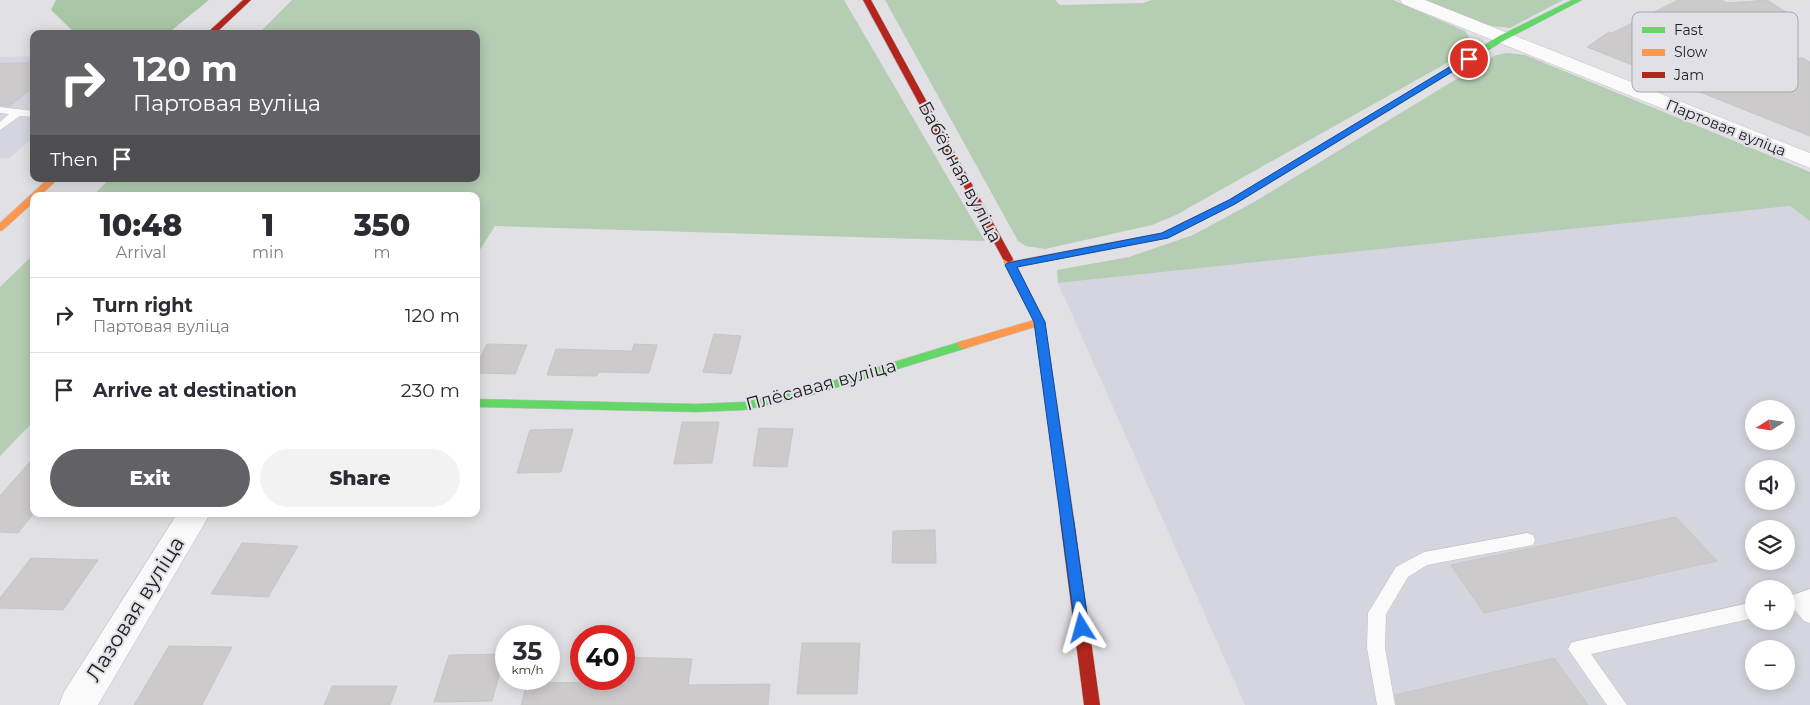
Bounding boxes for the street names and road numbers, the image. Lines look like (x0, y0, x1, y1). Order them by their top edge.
street label: Партовая вуліца (1663, 95, 1789, 160)
street label: Бабёрная вуліца (913, 98, 1007, 246)
street label: Плёсавая вуліца (743, 354, 899, 416)
street label: Лазовая вуліца (80, 532, 189, 686)

